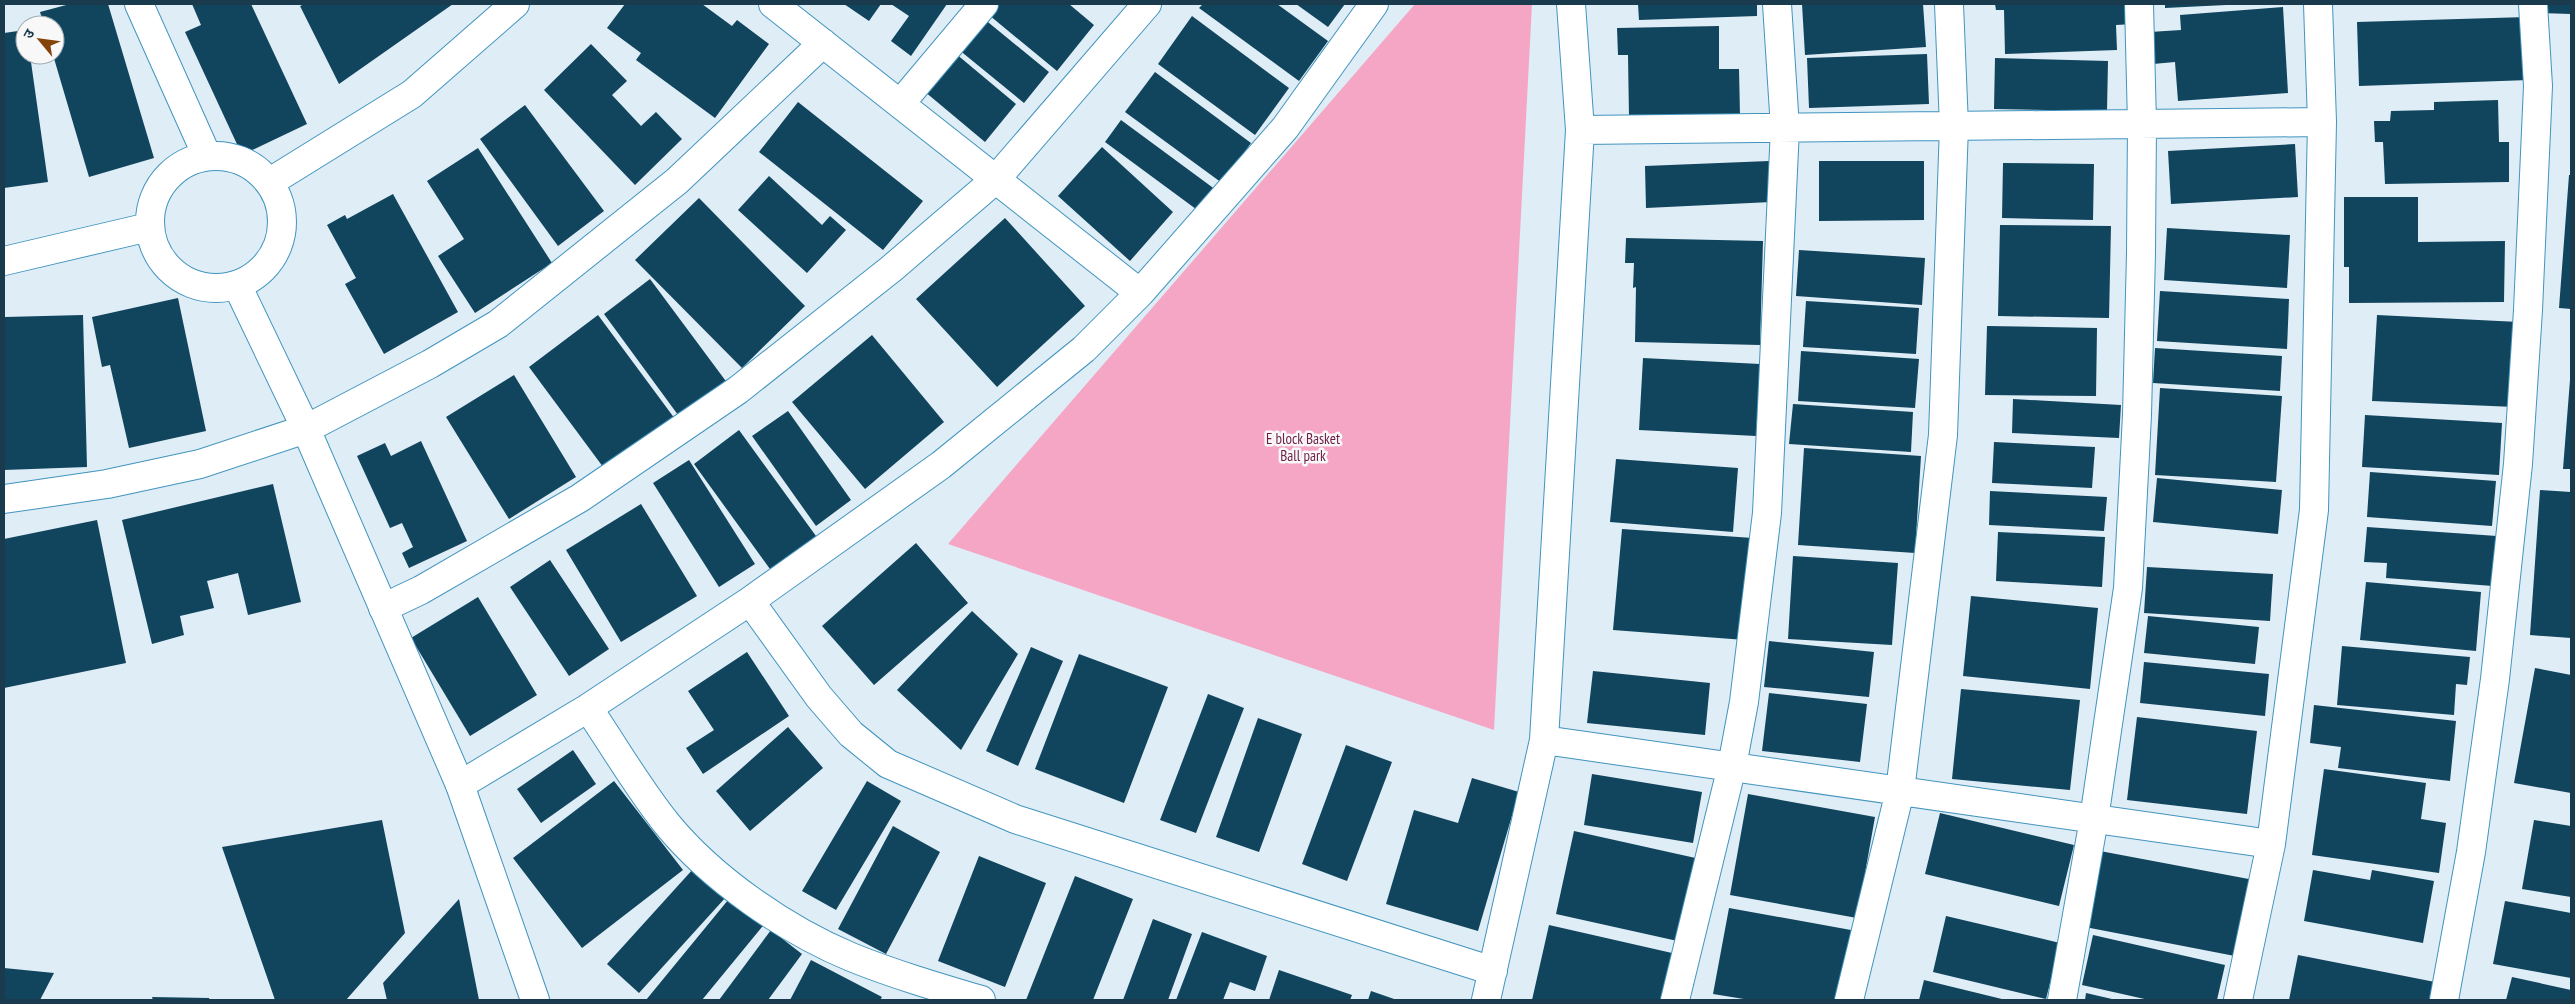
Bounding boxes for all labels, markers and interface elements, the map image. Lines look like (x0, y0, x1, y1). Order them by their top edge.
north arrow (15, 15, 65, 65)
text: उ (19, 25, 39, 42)
park label: E block Basket Ball park (1266, 429, 1340, 465)

